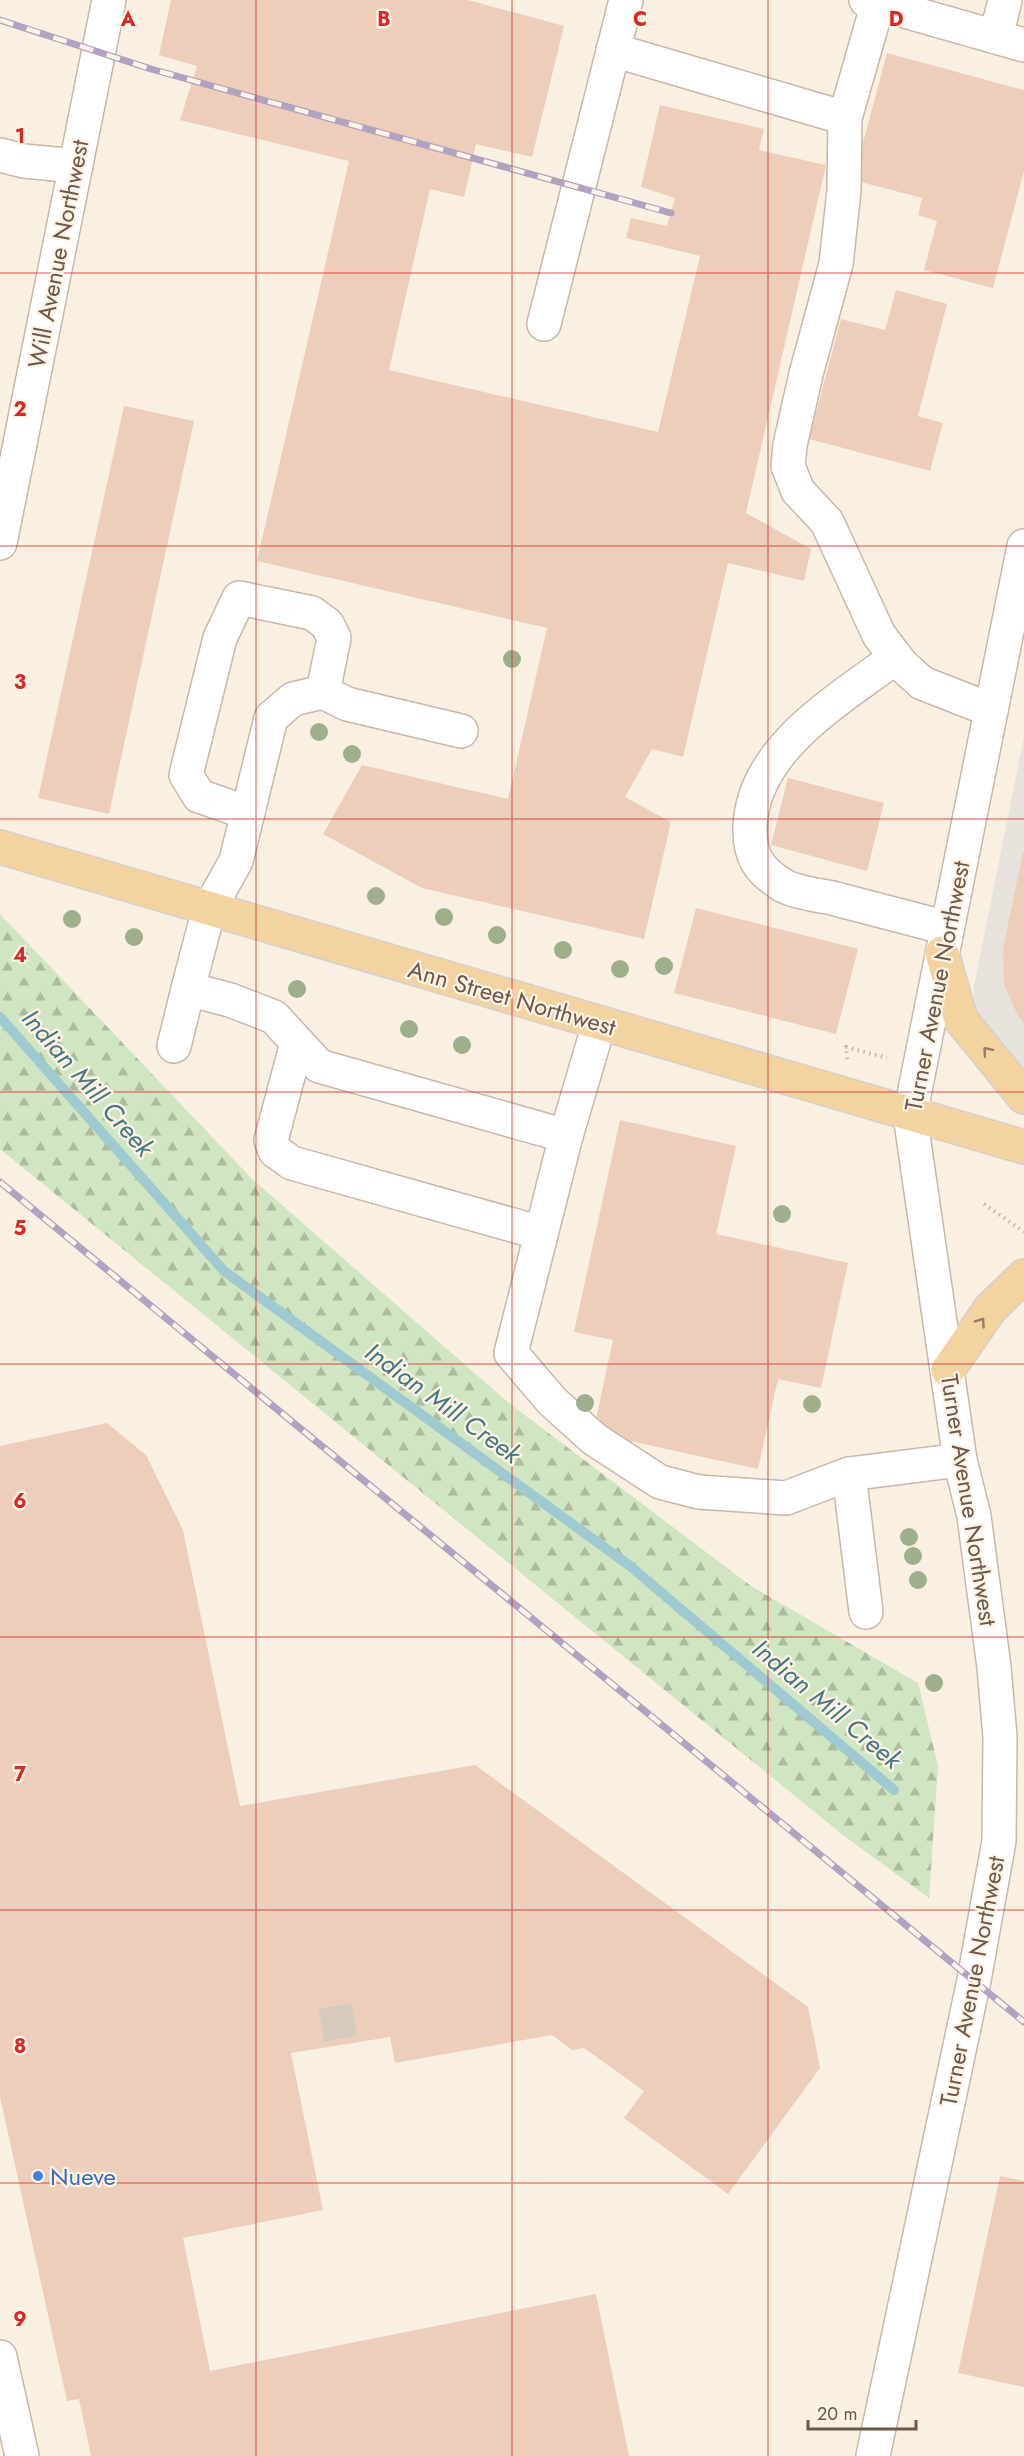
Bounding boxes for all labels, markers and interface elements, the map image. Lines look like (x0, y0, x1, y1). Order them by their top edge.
text: A (120, 5, 136, 34)
text: B (377, 5, 391, 34)
text: C (633, 5, 647, 34)
text: D (889, 5, 903, 34)
text: 1 (15, 122, 25, 151)
street label: Will Avenue Northwest (19, 137, 97, 371)
text: 2 (13, 395, 27, 424)
text: 3 (14, 668, 26, 697)
street label: Turner Avenue Northwest (896, 858, 978, 1114)
text: 4 (13, 941, 27, 970)
street label: Ann Street Northwest (404, 952, 620, 1044)
water label: Indian Mill Creek (13, 1001, 164, 1167)
one-way arrow (983, 1047, 994, 1058)
text: 5 (14, 1214, 27, 1243)
one-way arrow (974, 1318, 985, 1329)
water label: Indian Mill Creek (357, 1333, 530, 1474)
street label: Turner Avenue Northwest (932, 1372, 1006, 1629)
text: 6 (13, 1487, 27, 1516)
water label: Indian Mill Creek (744, 1630, 911, 1779)
text: 7 (14, 1760, 27, 1789)
street label: Turner Avenue Northwest (931, 1853, 1013, 2109)
text: 8 (14, 2032, 26, 2061)
place label: Nueve (50, 2159, 116, 2194)
marker: Nueve (31, 2169, 45, 2183)
text: 9 (13, 2305, 27, 2334)
scale bar (808, 2393, 916, 2431)
text: 20 m (817, 2401, 857, 2427)

